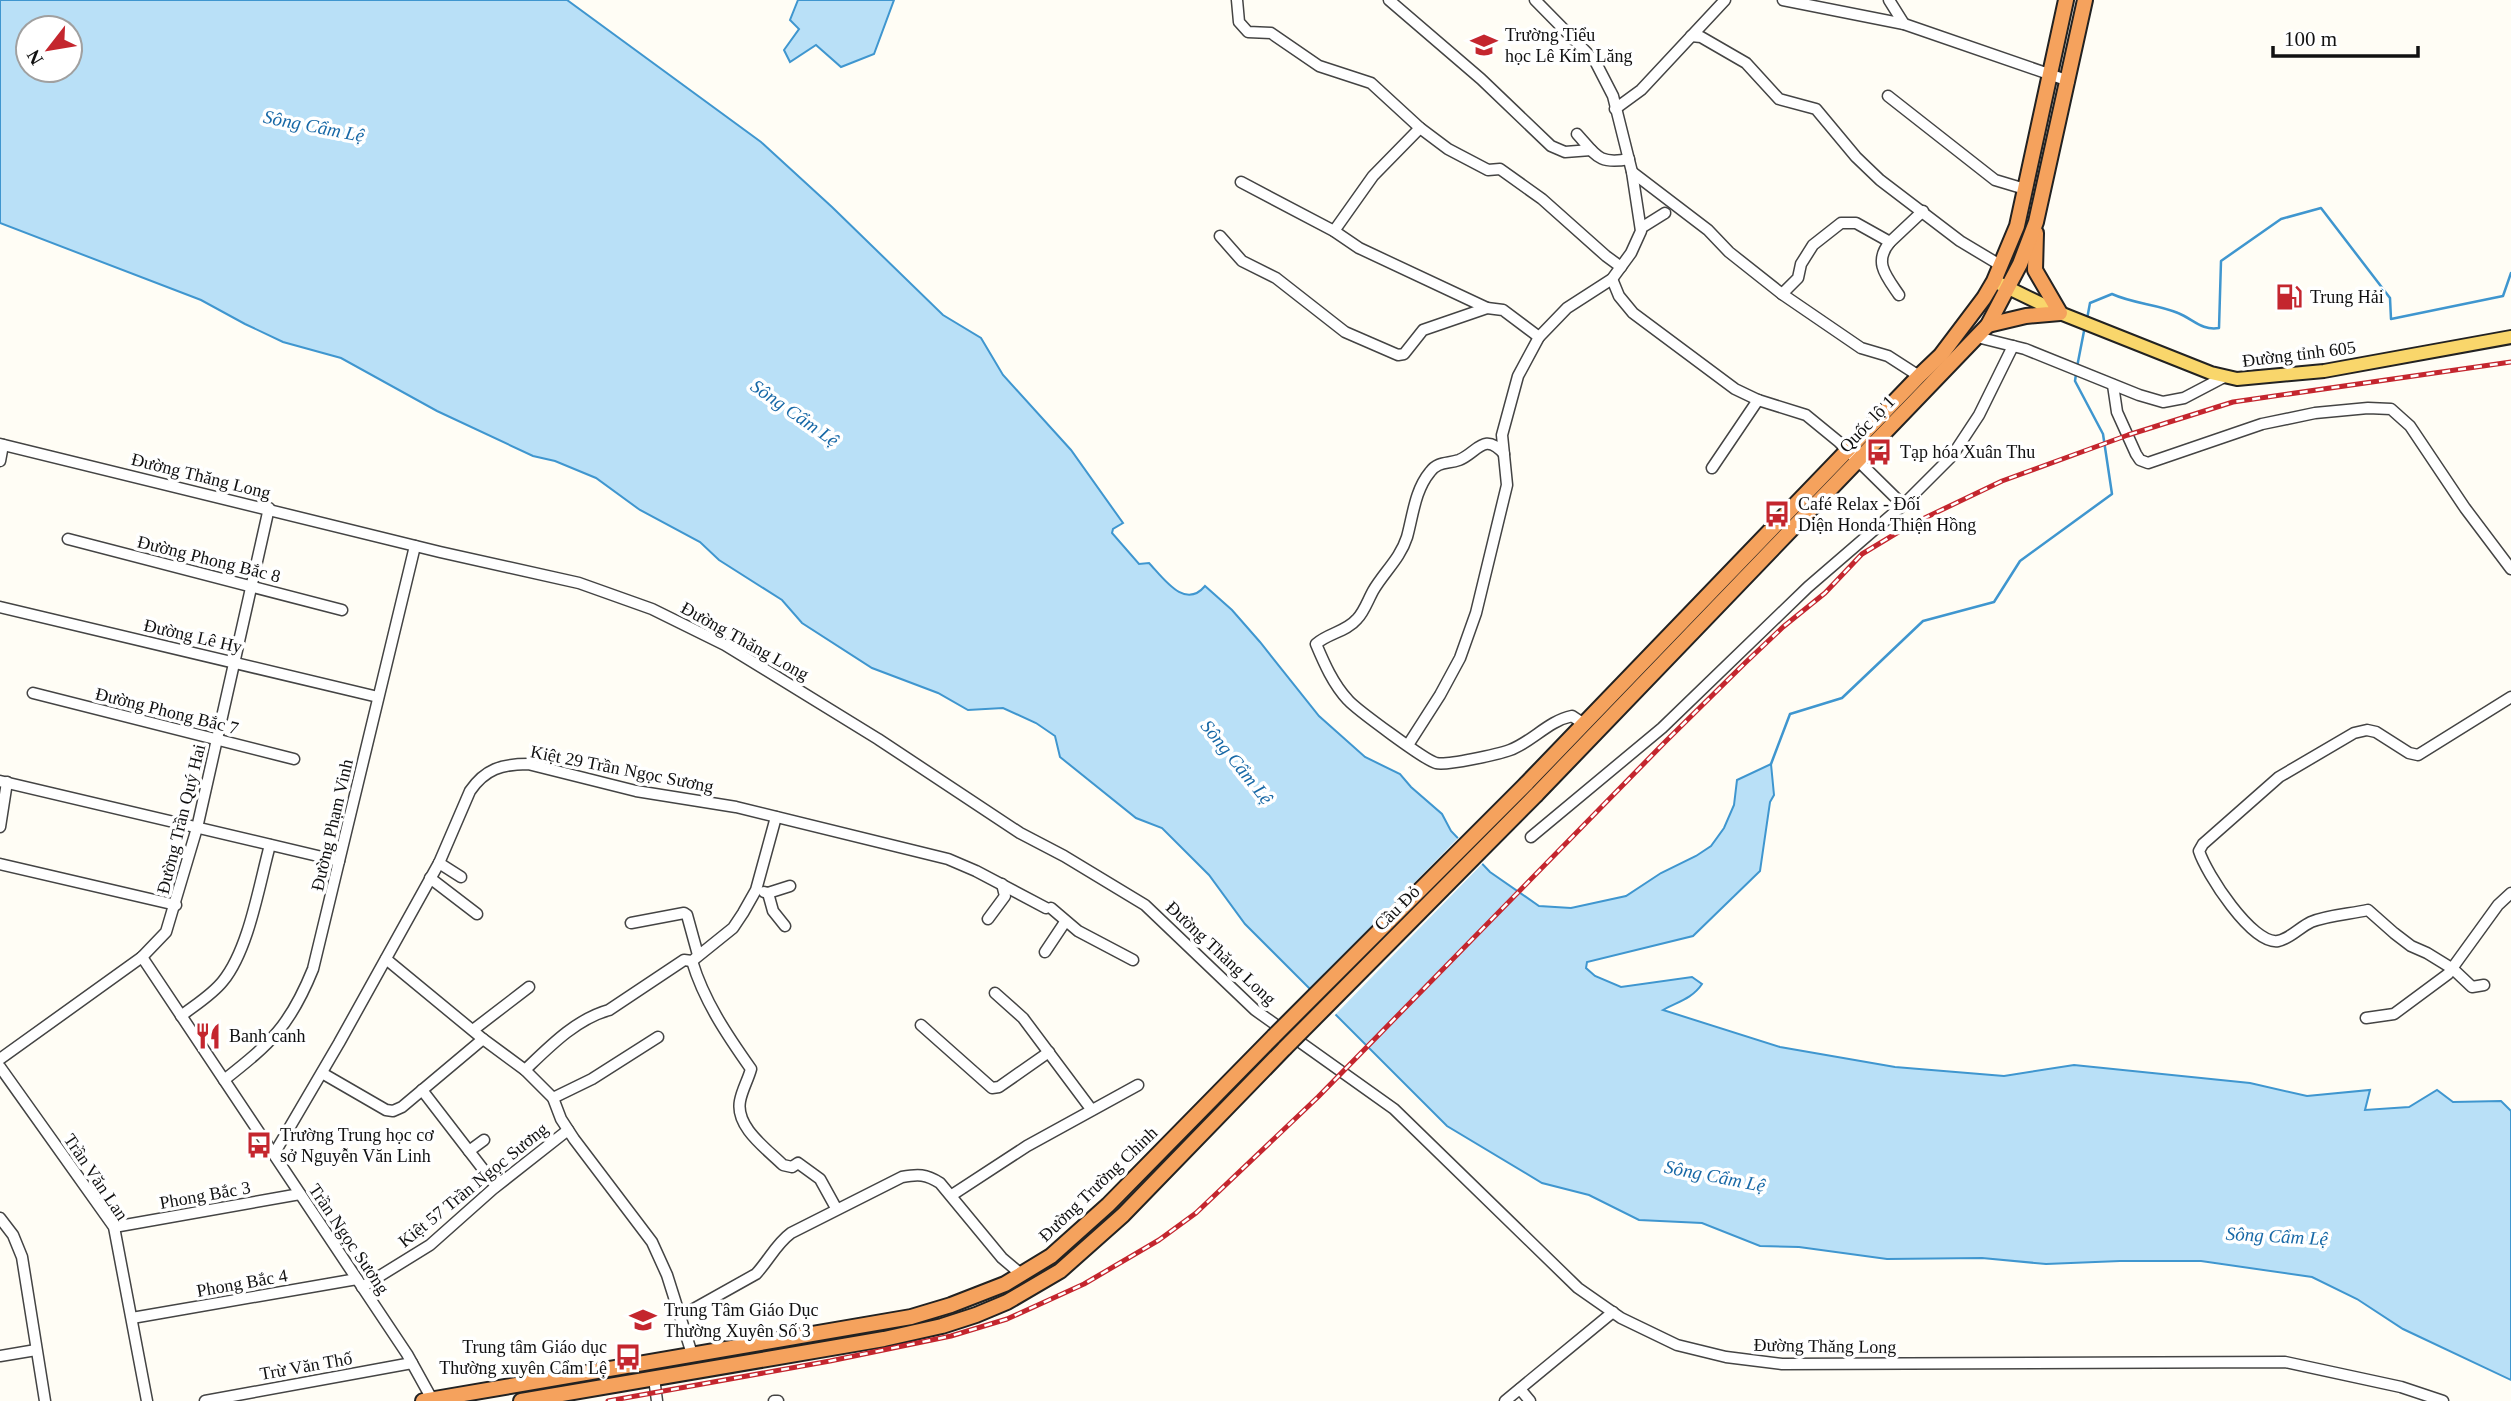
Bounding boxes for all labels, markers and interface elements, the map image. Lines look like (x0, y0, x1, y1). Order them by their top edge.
north arrow (14, 14, 84, 84)
scale bar (2273, 14, 2418, 58)
place label: Trường Tiểu học Lê Kim Lăng (1505, 25, 1632, 66)
text: 100 m (2284, 27, 2337, 51)
school or university icon: Trường Tiểu học Lê Kim Lăng (1469, 30, 1499, 60)
text: N (22, 46, 47, 69)
water label: Sông Cẩm Lệ (262, 106, 367, 146)
fuel station icon: Trung Hải (2274, 282, 2304, 312)
place label: Trung Hải (2310, 287, 2384, 307)
street label: Đường tỉnh 605 (2241, 337, 2357, 371)
water label: Sông Cẩm Lệ (747, 375, 843, 451)
street label: Quốc lộ 1 (1835, 392, 1899, 456)
bus stop icon: Tạp hóa Xuân Thu (1864, 437, 1894, 467)
place label: Tạp hóa Xuân Thu (1900, 442, 2035, 462)
street label: Đường Thăng Long (129, 449, 273, 503)
place label: Café Relax - Đối Diện Honda Thiện Hồng (1798, 494, 1976, 535)
bus stop icon: Café Relax - Đối Diện Honda Thiện Hồng (1762, 499, 1792, 529)
street label: Đường Phong Bắc 8 (135, 532, 283, 586)
street label: Đường Thăng Long (678, 598, 812, 684)
street label: Đường Lê Hy (142, 615, 244, 657)
street label: Đường Phong Bắc 7 (93, 684, 241, 738)
water label: Sông Cẩm Lệ (1197, 716, 1278, 809)
street label: Kiệt 29 Trần Ngọc Sương (529, 741, 715, 797)
street label: Đường Trần Quý Hai (153, 742, 209, 896)
street label: Đường Phạm Vinh (307, 757, 357, 893)
street label: Cầu Đỏ (1370, 881, 1424, 935)
street label: Đường Thăng Long (1162, 897, 1280, 1009)
restaurant icon: Banh canh (193, 1021, 223, 1051)
place label: Banh canh (229, 1026, 305, 1046)
street label: Kiệt 57 Trần Ngọc Sương (394, 1119, 552, 1251)
street label: Đường Trường Chinh (1035, 1122, 1161, 1246)
place label: Trường Trung học cơ sở Nguyễn Văn Linh (280, 1125, 434, 1166)
street label: Trần Văn Lan (60, 1130, 132, 1224)
bus stop icon: Trường Trung học cơ sở Nguyễn Văn Linh (244, 1130, 274, 1160)
water label: Sông Cẩm Lệ (1663, 1156, 1768, 1196)
street label: Phong Bắc 3 (158, 1177, 252, 1213)
street label: Trần Ngọc Sương (305, 1180, 393, 1298)
water label: Sông Cẩm Lệ (2225, 1223, 2329, 1249)
street label: Phong Bắc 4 (195, 1265, 289, 1301)
place label: Trung Tâm Giáo Dục Thường Xuyên Số 3 (664, 1300, 819, 1341)
school or university icon: Trung Tâm Giáo Dục Thường Xuyên Số 3 (628, 1305, 658, 1335)
street label: Đường Thăng Long (1753, 1335, 1897, 1357)
place label: Trung tâm Giáo dục Thường xuyên Cẩm Lệ (439, 1337, 607, 1378)
bus stop icon: Trung tâm Giáo dục Thường xuyên Cẩm Lệ (613, 1342, 643, 1372)
street label: Trừ Văn Thố (258, 1348, 354, 1384)

